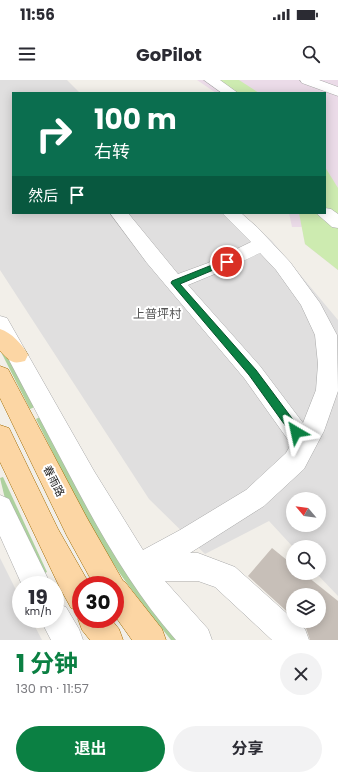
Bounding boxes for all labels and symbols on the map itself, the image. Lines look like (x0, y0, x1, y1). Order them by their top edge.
pin (210, 245, 244, 279)
district label: 上普坪村 (133, 305, 182, 322)
position arrow (275, 411, 317, 453)
street label: 春雨路 (39, 463, 69, 499)
north arrow (286, 492, 326, 532)
speed limit sign: 30 (72, 576, 124, 628)

